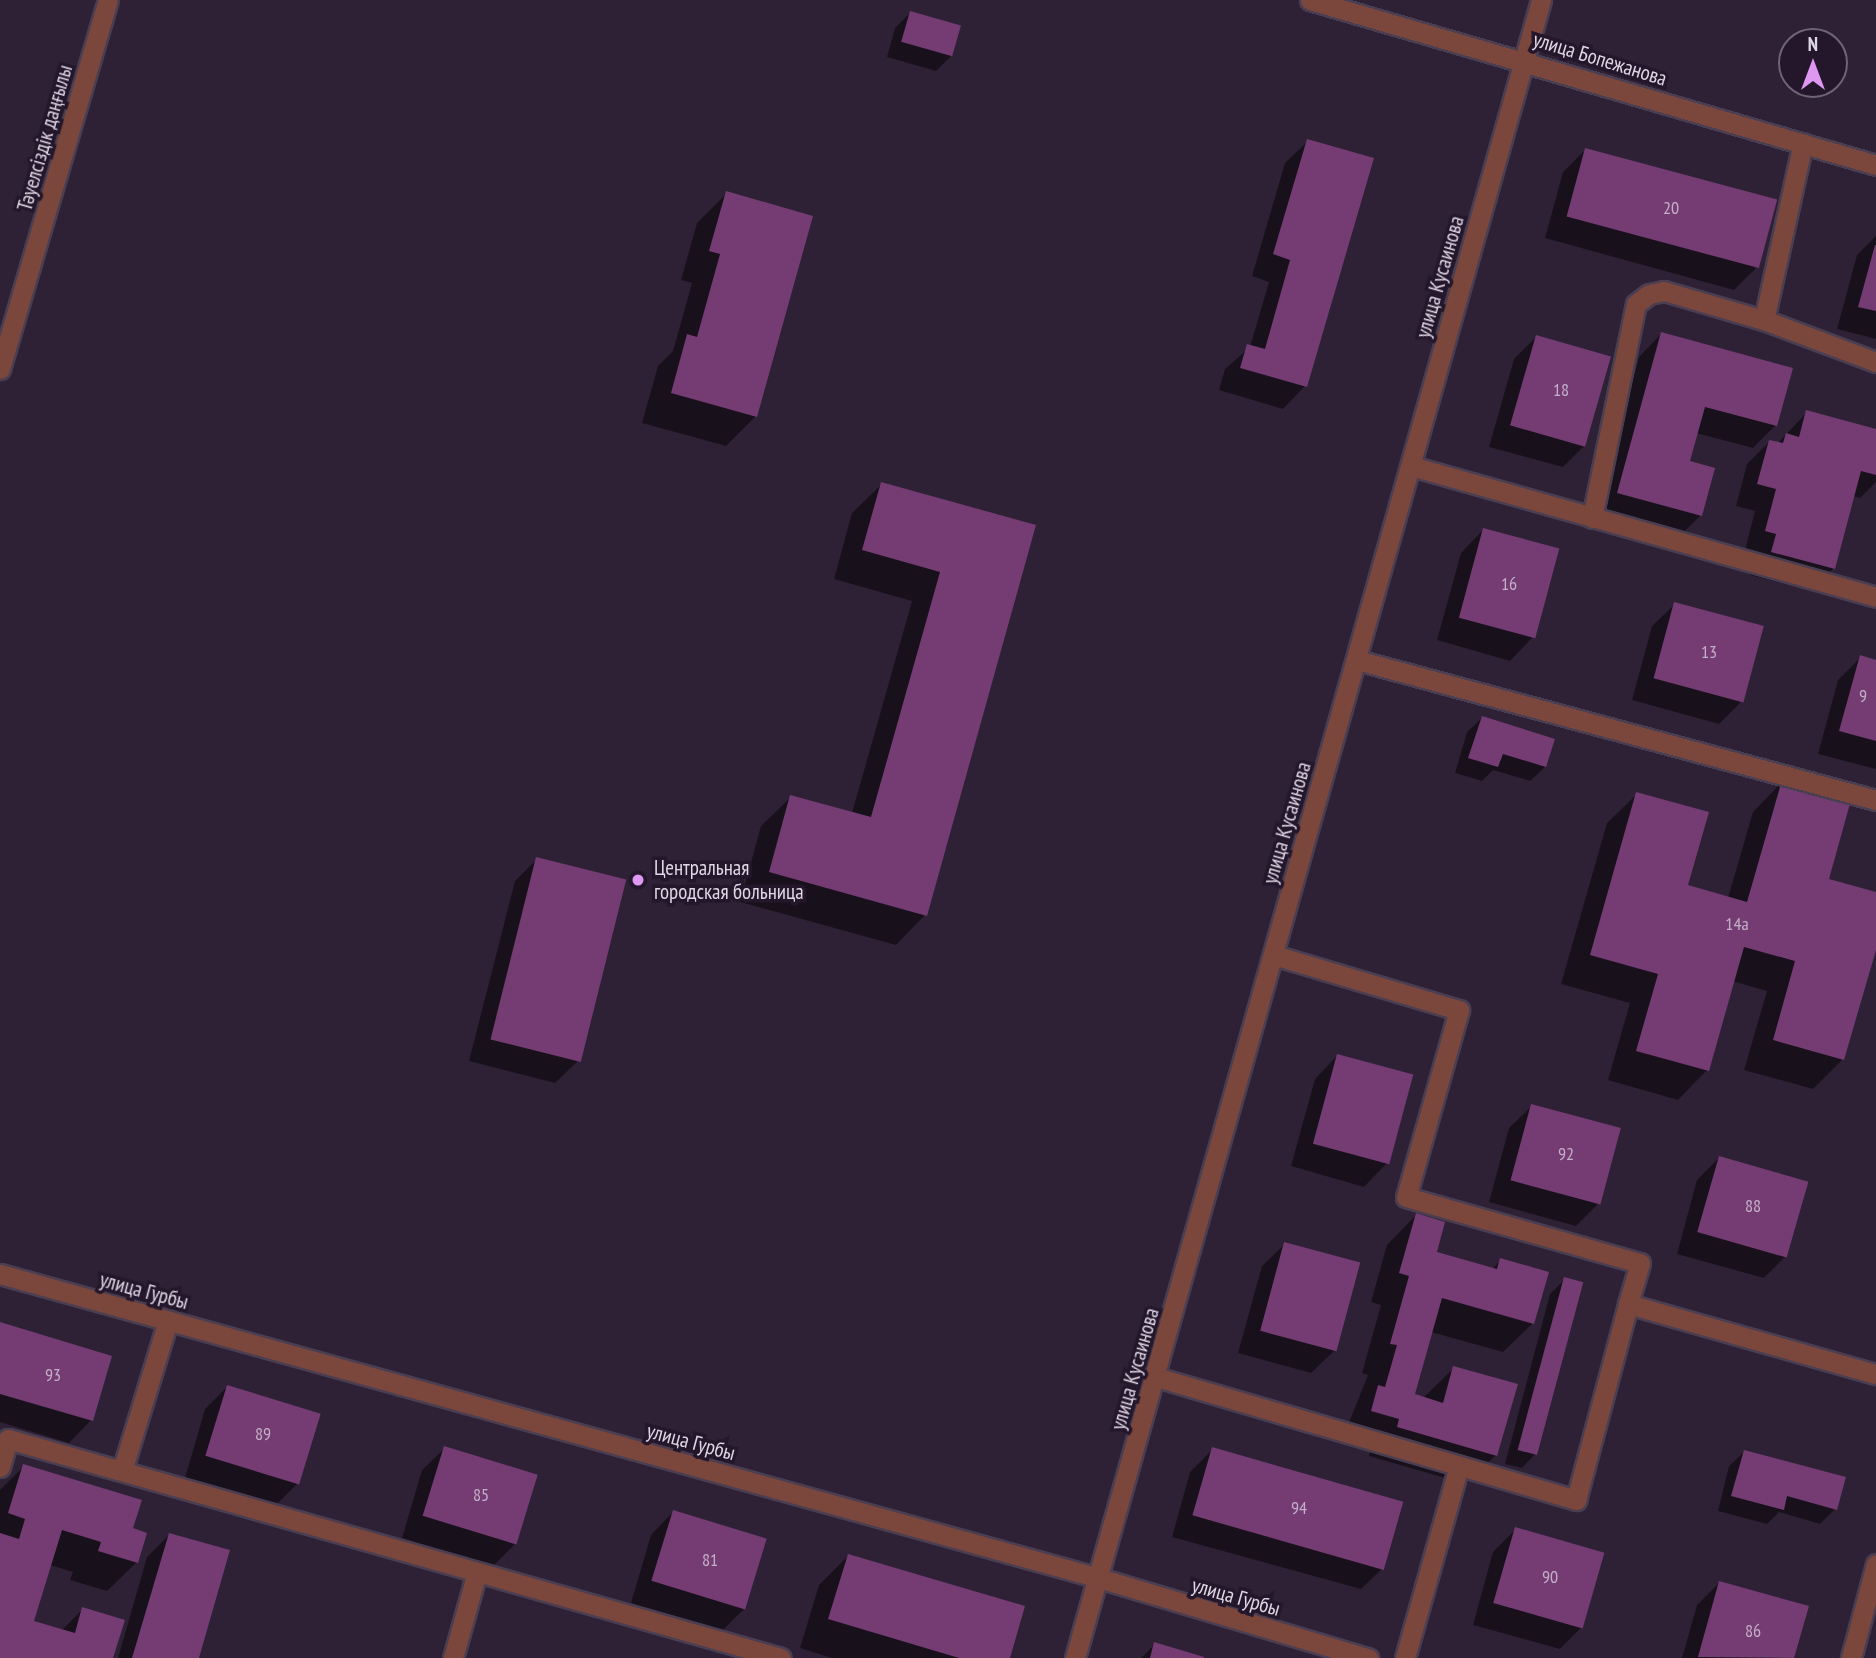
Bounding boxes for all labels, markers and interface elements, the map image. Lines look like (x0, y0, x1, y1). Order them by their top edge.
street label: улица Бопежанова (1530, 27, 1670, 91)
north arrow (1778, 28, 1848, 98)
text: N (1808, 32, 1818, 56)
street label: Тәуелсіздік даңғылы (12, 62, 78, 214)
house number: 20 (1663, 197, 1679, 219)
street label: улица Кусаинова (1411, 213, 1469, 341)
house number: 18 (1553, 379, 1569, 401)
house number: 16 (1501, 573, 1517, 595)
house number: 13 (1701, 641, 1717, 663)
house number: 9 (1859, 685, 1867, 707)
street label: улица Кусаинова (1258, 759, 1316, 887)
place label: Центральная городская больница (654, 855, 804, 905)
marker: Центральная городская больница (628, 870, 648, 890)
house number: 14а (1725, 913, 1749, 935)
house number: 92 (1558, 1143, 1574, 1165)
house number: 88 (1745, 1195, 1761, 1217)
street label: улица Гурбы (97, 1267, 191, 1315)
street label: улица Кусаинова (1106, 1305, 1164, 1433)
house number: 93 (45, 1364, 61, 1386)
street label: улица Гурбы (644, 1418, 738, 1466)
house number: 89 (255, 1423, 271, 1445)
house number: 85 (473, 1484, 489, 1506)
house number: 94 (1291, 1497, 1307, 1519)
house number: 81 (702, 1549, 718, 1571)
house number: 90 (1542, 1566, 1558, 1588)
street label: улица Гурбы (1189, 1572, 1283, 1622)
house number: 86 (1745, 1620, 1761, 1642)

